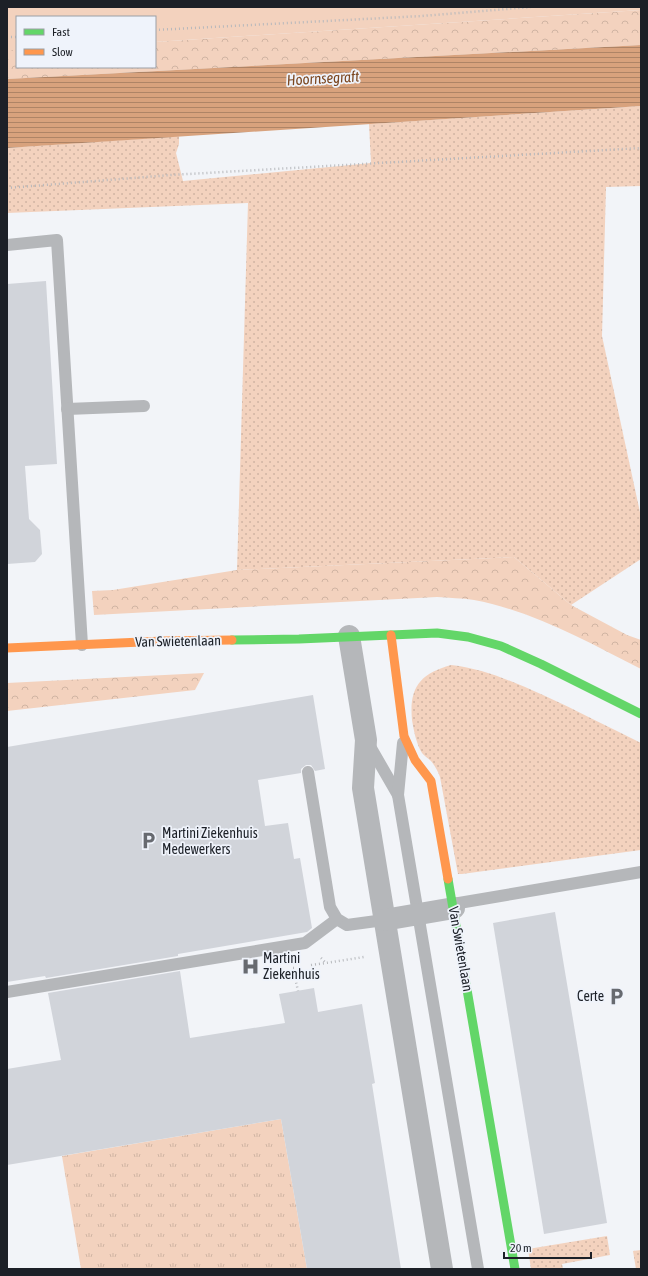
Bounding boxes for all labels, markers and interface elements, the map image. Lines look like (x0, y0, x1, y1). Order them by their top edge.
legend (16, 16, 156, 68)
text: Fast (52, 25, 70, 39)
text: Slow (52, 45, 73, 59)
water label: Hoornsegraft (286, 68, 360, 88)
street label: Van Swietenlaan (135, 632, 221, 650)
place label: Martini Ziekenhuis Medewerkers (162, 825, 258, 857)
parking icon: Martini Ziekenhuis Medewerkers (139, 831, 159, 851)
street label: Van Swietenlaan (446, 905, 476, 993)
place label: Martini Ziekenhuis (263, 950, 320, 982)
hospital icon: Martini Ziekenhuis (240, 956, 260, 976)
parking icon: Certe (607, 986, 627, 1006)
place label: Certe (577, 988, 604, 1004)
scale bar (504, 1234, 591, 1260)
text: 20 m (510, 1241, 532, 1255)

